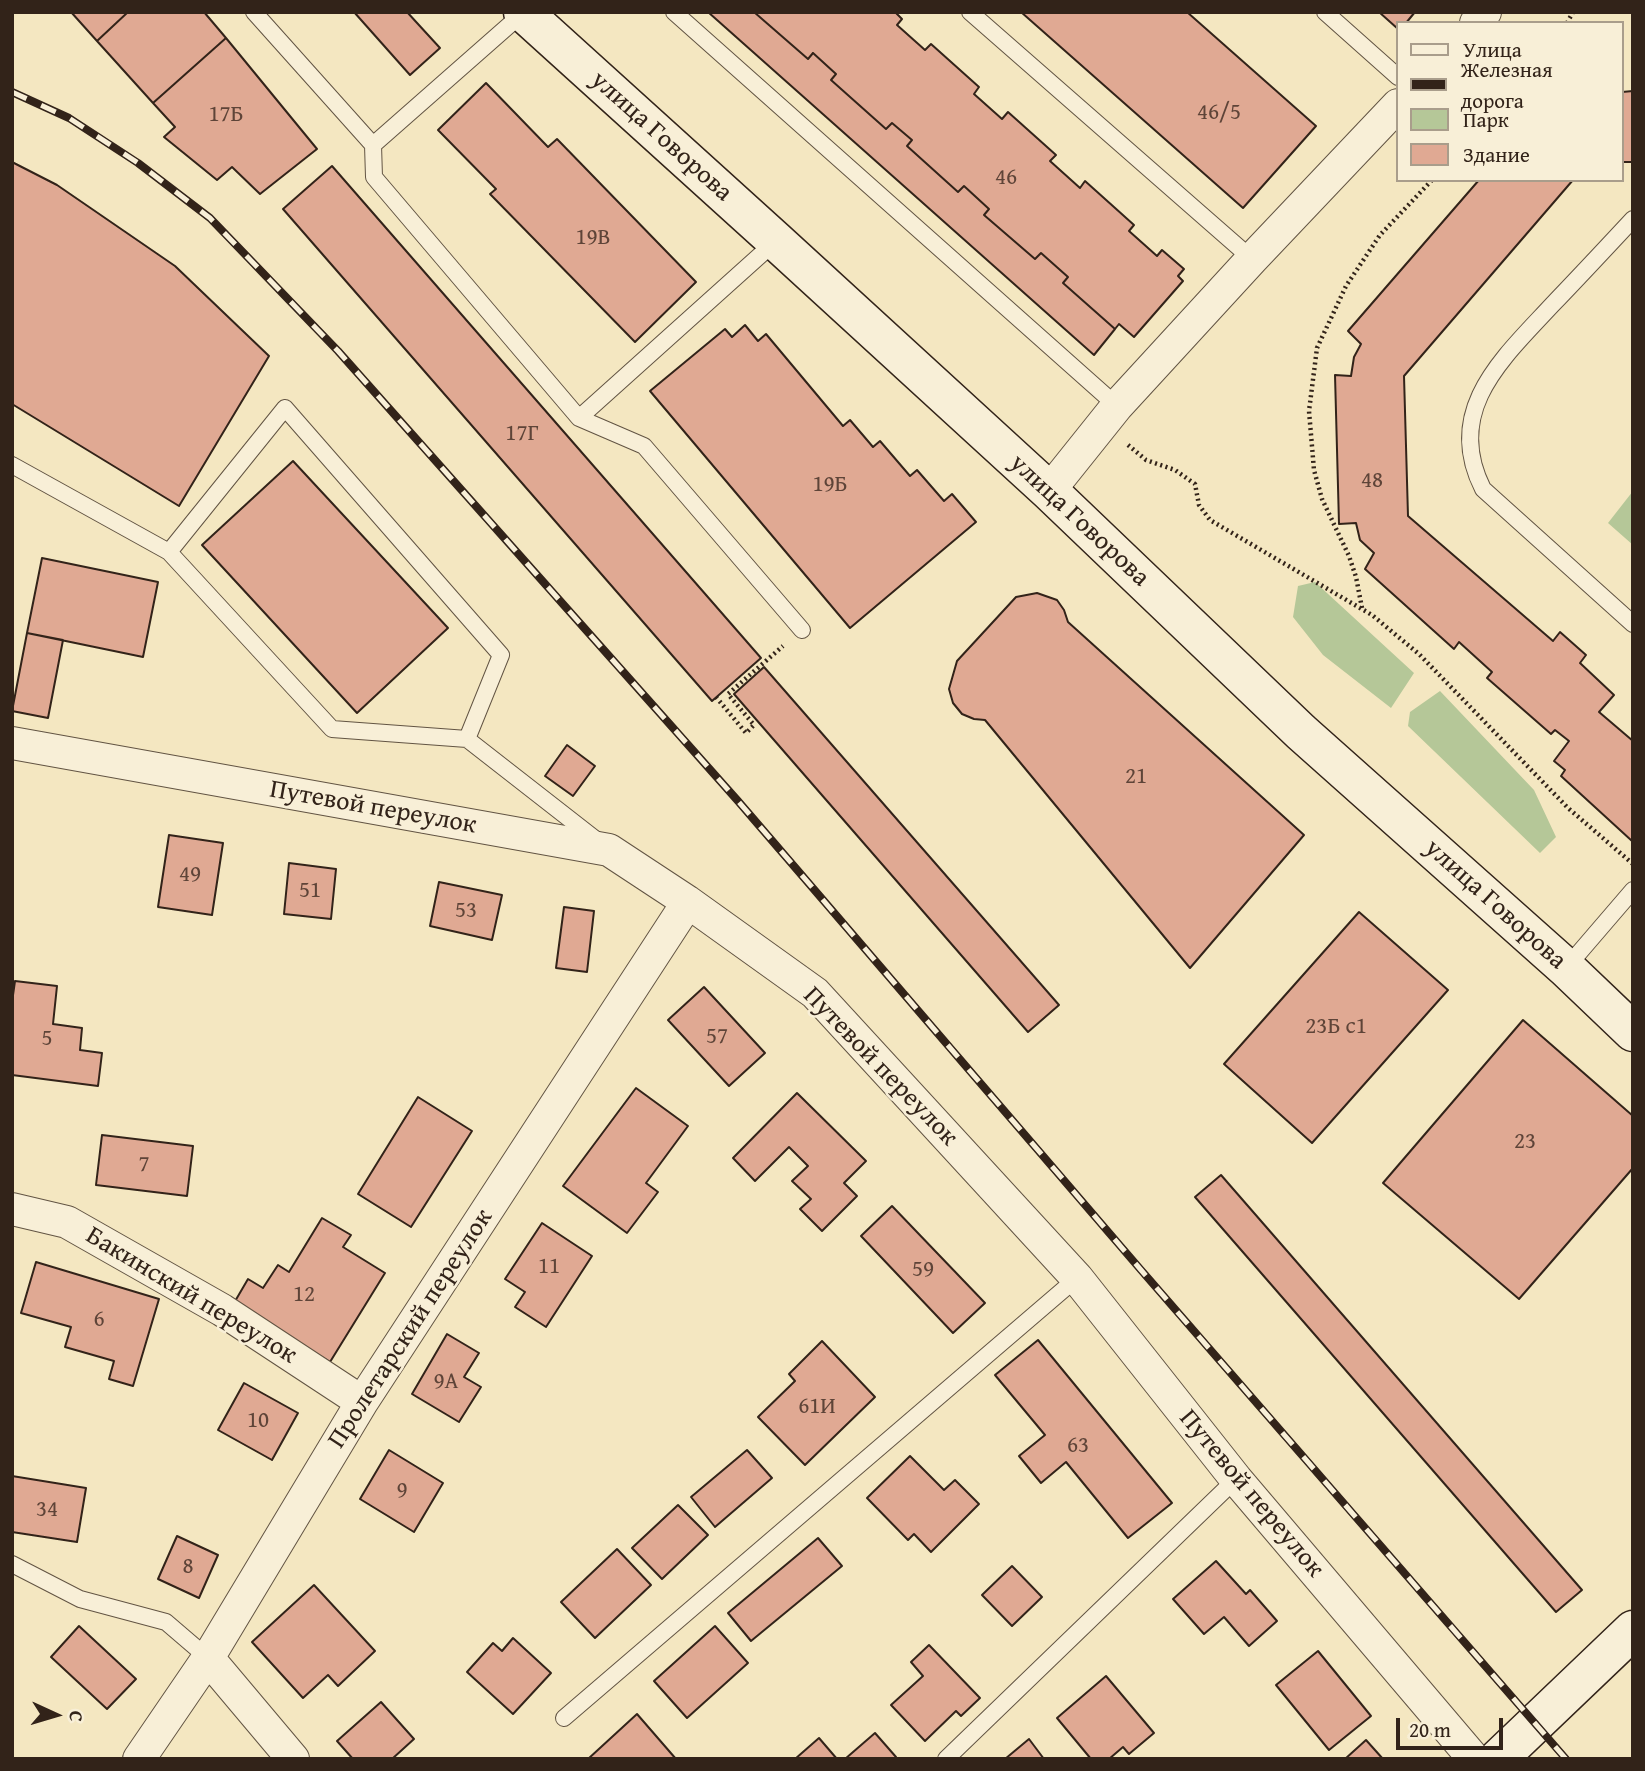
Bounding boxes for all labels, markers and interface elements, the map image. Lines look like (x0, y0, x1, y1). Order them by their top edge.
legend (1396, 21, 1624, 182)
text: Улица (1463, 34, 1522, 65)
text: Железная дорога (1461, 54, 1553, 116)
street label: улица Говорова (584, 65, 738, 209)
house number: 46/5 (1197, 99, 1241, 127)
house number: 17Б (208, 101, 244, 129)
text: Парк (1463, 104, 1509, 135)
text: Здание (1463, 139, 1530, 170)
house number: 46 (995, 164, 1017, 192)
house number: 19В (575, 224, 611, 252)
house number: 17Г (505, 420, 539, 448)
street label: улица Говорова (1003, 448, 1155, 594)
house number: 48 (1361, 467, 1383, 495)
house number: 19Б (812, 471, 848, 499)
house number: 21 (1125, 763, 1147, 791)
street label: Путевой переулок (267, 774, 479, 842)
street label: улица Говорова (1418, 833, 1572, 977)
house number: 49 (179, 861, 201, 889)
house number: 51 (299, 877, 321, 905)
house number: 53 (455, 897, 477, 925)
street label: Путевой переулок (796, 981, 964, 1153)
house number: 23Б с1 (1305, 1013, 1367, 1041)
house number: 57 (706, 1023, 728, 1051)
house number: 5 (41, 1025, 53, 1053)
house number: 23 (1514, 1128, 1536, 1156)
house number: 7 (138, 1151, 150, 1179)
street label: Пролетарский переулок (322, 1204, 500, 1454)
street label: Бакинский переулок (80, 1221, 302, 1371)
house number: 11 (538, 1253, 560, 1281)
house number: 59 (912, 1256, 934, 1284)
house number: 12 (293, 1281, 315, 1309)
house number: 6 (93, 1306, 105, 1334)
house number: 9А (433, 1368, 459, 1396)
house number: 61И (798, 1393, 836, 1421)
street label: Путевой переулок (1172, 1404, 1330, 1584)
house number: 10 (247, 1407, 269, 1435)
house number: 63 (1067, 1432, 1089, 1460)
house number: 9 (396, 1477, 408, 1505)
house number: 34 (36, 1496, 58, 1524)
house number: 8 (182, 1553, 194, 1581)
north arrow (21, 1680, 91, 1750)
scale bar (1400, 1704, 1507, 1748)
text: С (63, 1710, 91, 1723)
text: 20 m (1409, 1714, 1451, 1745)

